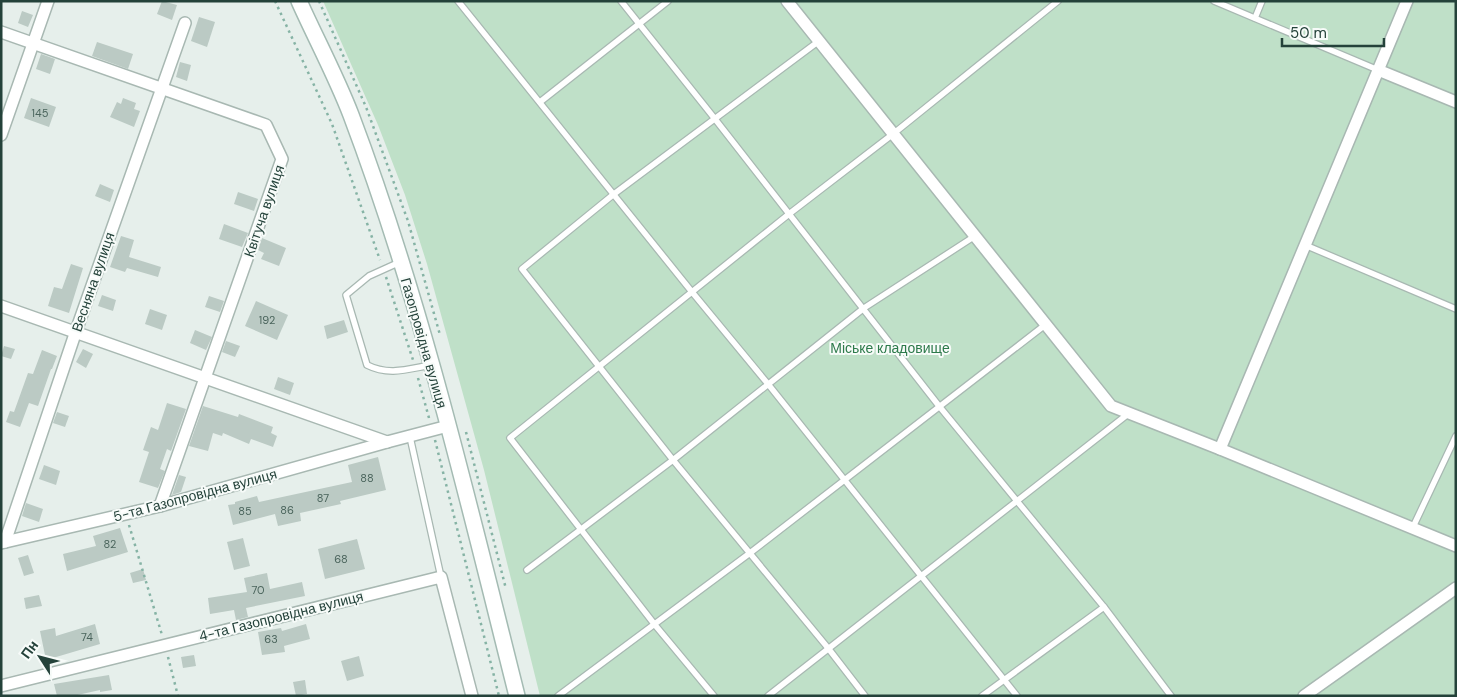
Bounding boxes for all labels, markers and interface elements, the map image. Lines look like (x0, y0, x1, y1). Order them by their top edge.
scale bar (1282, 15, 1384, 47)
text: 50 m (1290, 23, 1327, 43)
house number: 145 (32, 106, 49, 120)
street label: Квітуча вулиця (240, 162, 288, 260)
street label: Весняна вулиця (68, 230, 118, 334)
street label: Газопровідна вулиця (397, 276, 451, 410)
house number: 192 (259, 313, 275, 327)
park label: Міське кладовище (830, 339, 950, 357)
street label: 5-та Газопровідна вулиця (111, 464, 279, 526)
house number: 88 (360, 471, 374, 485)
house number: 87 (317, 491, 329, 505)
house number: 86 (280, 503, 294, 517)
house number: 85 (238, 504, 252, 518)
house number: 82 (104, 537, 116, 551)
house number: 68 (334, 552, 348, 566)
house number: 70 (251, 583, 265, 597)
street label: 4-та Газопровідна вулиця (197, 587, 365, 645)
house number: 74 (81, 630, 93, 644)
north arrow (15, 632, 65, 682)
house number: 63 (264, 632, 278, 646)
text: Пн (17, 637, 42, 662)

